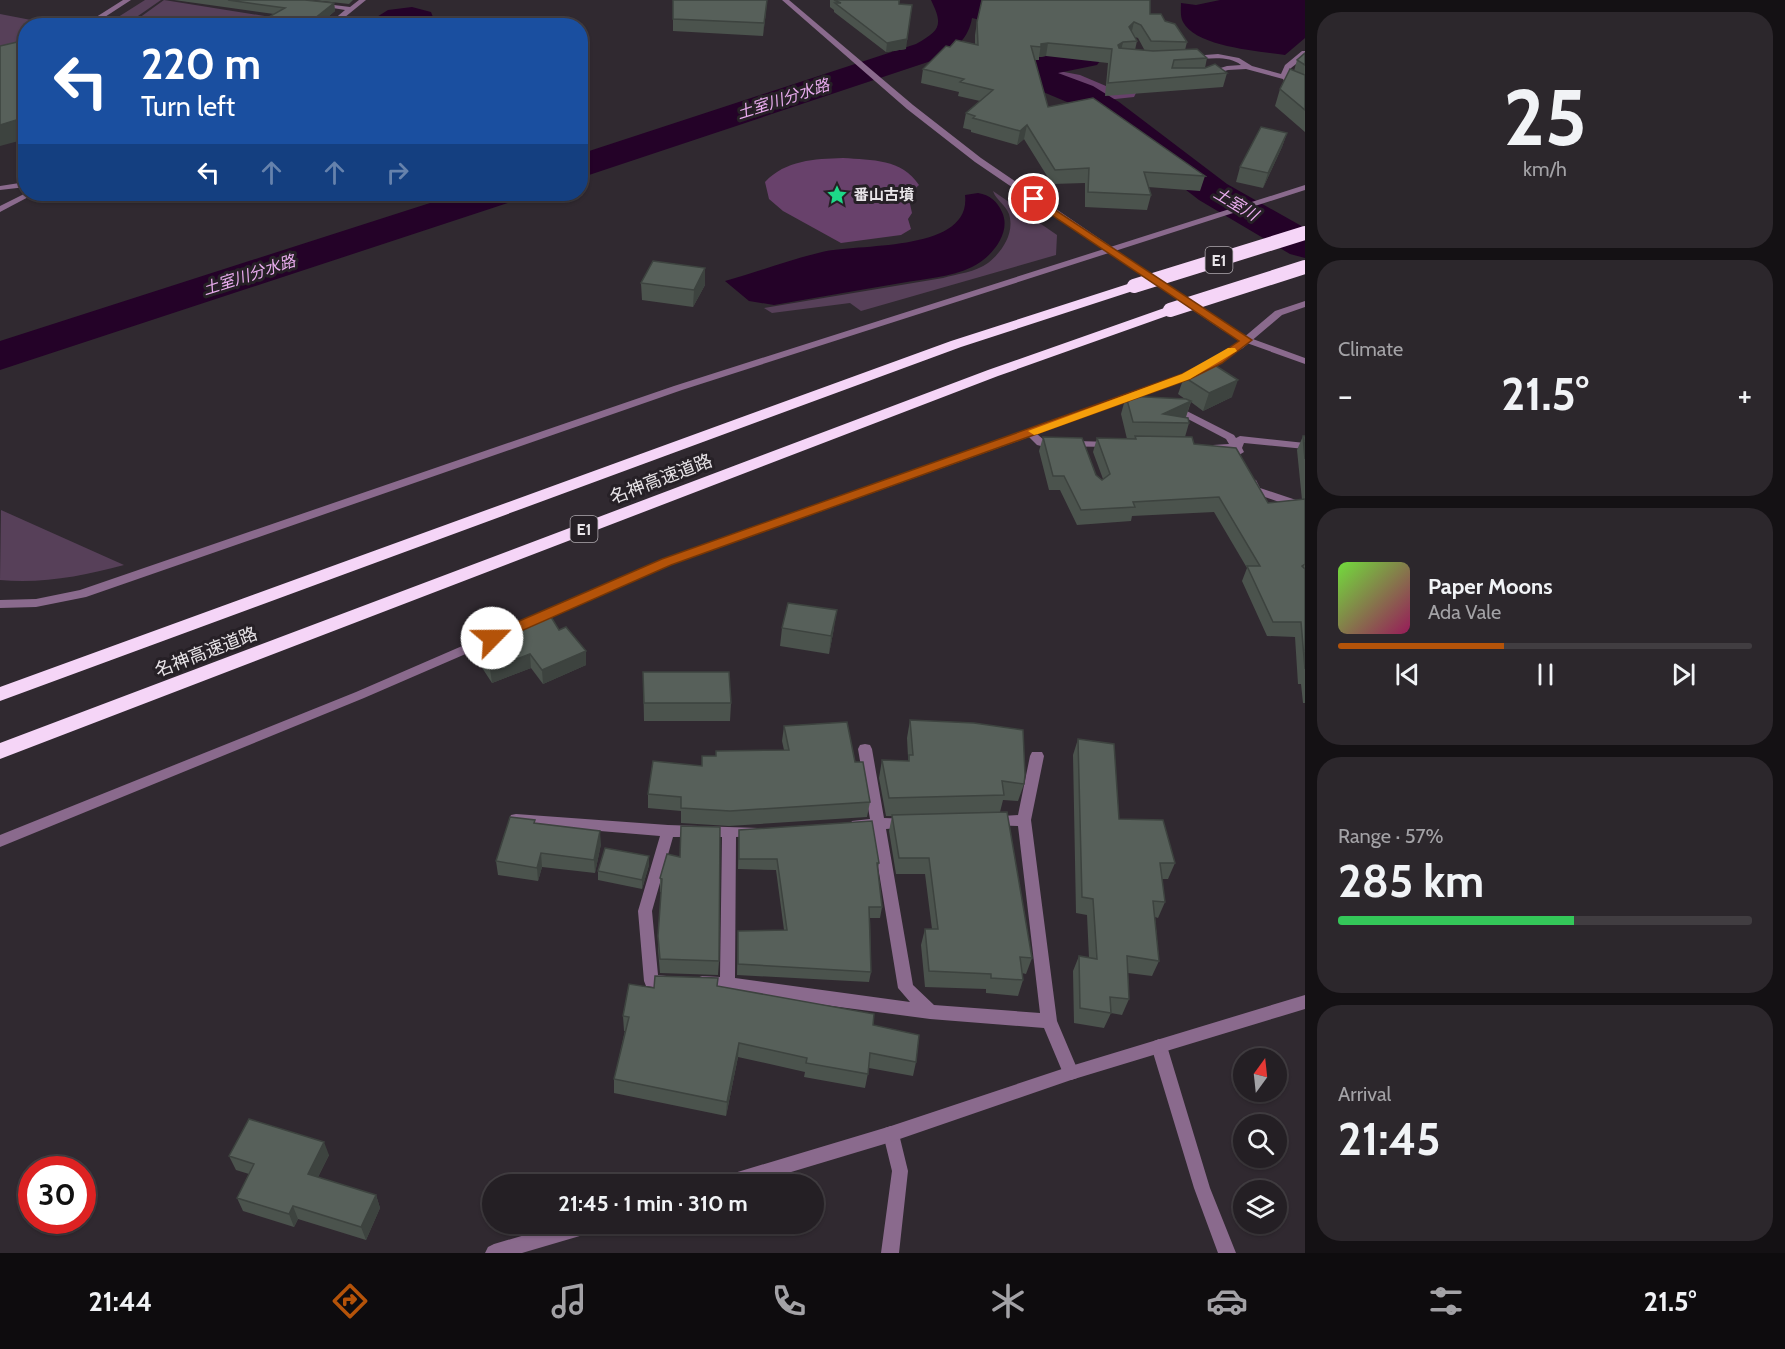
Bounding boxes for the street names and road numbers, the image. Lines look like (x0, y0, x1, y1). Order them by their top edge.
road number: E1 (1206, 247, 1232, 273)
street label: 名神高速道路 (607, 449, 715, 509)
road number: E1 (570, 516, 598, 542)
street label: 名神高速道路 (152, 622, 260, 682)

